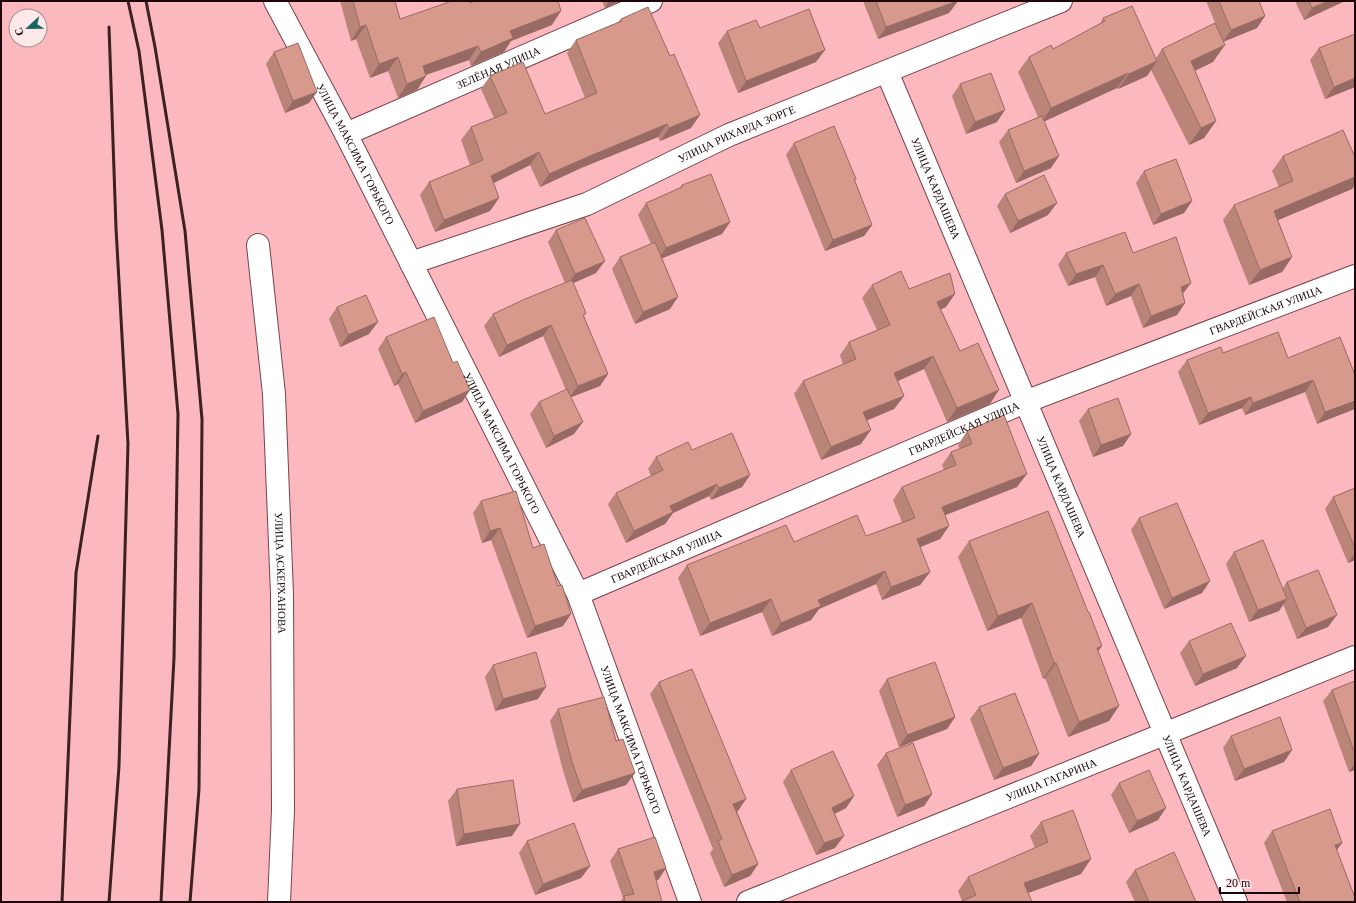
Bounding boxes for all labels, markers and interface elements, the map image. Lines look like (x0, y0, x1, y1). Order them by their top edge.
north arrow (8, 8, 48, 48)
text: С (12, 26, 26, 38)
street label: ЗЕЛЁНАЯ УЛИЦА (454, 44, 542, 91)
street label: УЛИЦА МАКСИМА ГОРЬКОГО (314, 82, 397, 227)
street label: УЛИЦА РИХАРДА ЗОРГЕ (676, 103, 797, 165)
street label: УЛИЦА КАРДАШЕВА (909, 136, 963, 241)
street label: ГВАРДЕЙСКАЯ УЛИЦА (1208, 283, 1323, 337)
street label: УЛИЦА МАКСИМА ГОРЬКОГО (461, 370, 543, 516)
street label: ГВАРДЕЙСКАЯ УЛИЦА (907, 399, 1021, 457)
street label: УЛИЦА КАРДАШЕВА (1035, 434, 1088, 540)
street label: УЛИЦА АСКЕРХАНОВА (273, 512, 288, 634)
street label: ГВАРДЕЙСКАЯ УЛИЦА (609, 527, 723, 585)
street label: УЛИЦА МАКСИМА ГОРЬКОГО (599, 664, 663, 815)
street label: УЛИЦА КАРДАШЕВА (1160, 733, 1214, 838)
street label: УЛИЦА ГАГАРИНА (1004, 756, 1098, 803)
scale bar (1220, 869, 1299, 895)
text: 20 m (1226, 876, 1251, 890)

